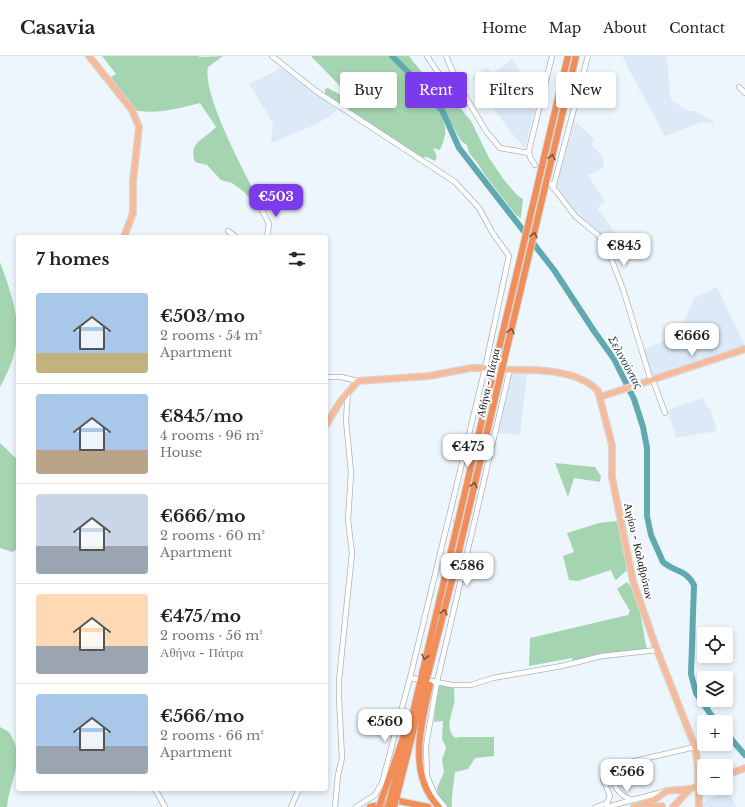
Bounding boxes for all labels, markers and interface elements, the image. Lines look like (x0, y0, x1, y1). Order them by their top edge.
text: Casavia (20, 16, 95, 39)
text: Home (482, 19, 527, 37)
text: Map (549, 19, 581, 37)
text: About (603, 19, 647, 37)
text: Contact (669, 19, 725, 37)
chip: Buy (340, 72, 397, 108)
chip: Rent (405, 72, 467, 108)
chip: Filters (475, 72, 548, 108)
chip: New (556, 72, 616, 108)
one-way arrow (548, 154, 556, 160)
pin: €503 (252, 184, 300, 218)
text: €503 (258, 188, 294, 205)
one-way arrow (529, 232, 537, 238)
pin: €845 (600, 233, 648, 267)
text: €845 (607, 237, 641, 254)
icon: filters (286, 248, 308, 270)
text: 7 homes (36, 249, 109, 270)
text: €503/mo (160, 306, 245, 327)
icon: home (68, 309, 116, 357)
pin: €666 (668, 323, 716, 357)
text: 2 rooms · 54 m² (160, 327, 262, 344)
text: €666 (674, 327, 710, 344)
one-way arrow (506, 328, 515, 335)
water label: Σελινούντας (605, 332, 647, 391)
text: Apartment (160, 344, 232, 361)
street label: Αθήνα - Πάτρα (473, 347, 503, 419)
text: €845/mo (160, 406, 243, 427)
icon: home (68, 410, 116, 458)
text: 4 rooms · 96 m² (160, 427, 264, 444)
pin: €475 (444, 434, 492, 468)
text: €475 (452, 438, 484, 455)
text: House (160, 444, 202, 461)
one-way arrow (470, 481, 478, 488)
street label: Αιγίου - Καλαβρύτων (621, 501, 657, 601)
text: €666/mo (160, 506, 245, 527)
icon: home (68, 510, 116, 558)
text: 2 rooms · 60 m² (160, 527, 265, 544)
text: Apartment (160, 544, 232, 561)
pin: €586 (443, 553, 491, 587)
text: €586 (450, 557, 484, 574)
text: €475/mo (160, 606, 241, 627)
one-way arrow (439, 609, 447, 616)
icon: home (68, 610, 116, 658)
text: 2 rooms · 56 m² (160, 627, 263, 644)
map controls (697, 627, 733, 795)
button: locate (697, 627, 733, 663)
text: Αθήνα - Πάτρα (160, 644, 243, 661)
one-way arrow (422, 654, 430, 661)
button: layers (697, 671, 733, 707)
text: €566/mo (160, 706, 244, 727)
pin: €560 (361, 709, 409, 743)
icon: home (68, 710, 116, 758)
text: €560 (367, 713, 403, 730)
button: + (697, 715, 733, 751)
text: 2 rooms · 66 m² (160, 727, 264, 744)
text: Apartment (160, 744, 232, 761)
pin: €566 (603, 759, 651, 793)
button: − (697, 759, 733, 795)
text: €566 (609, 763, 645, 780)

